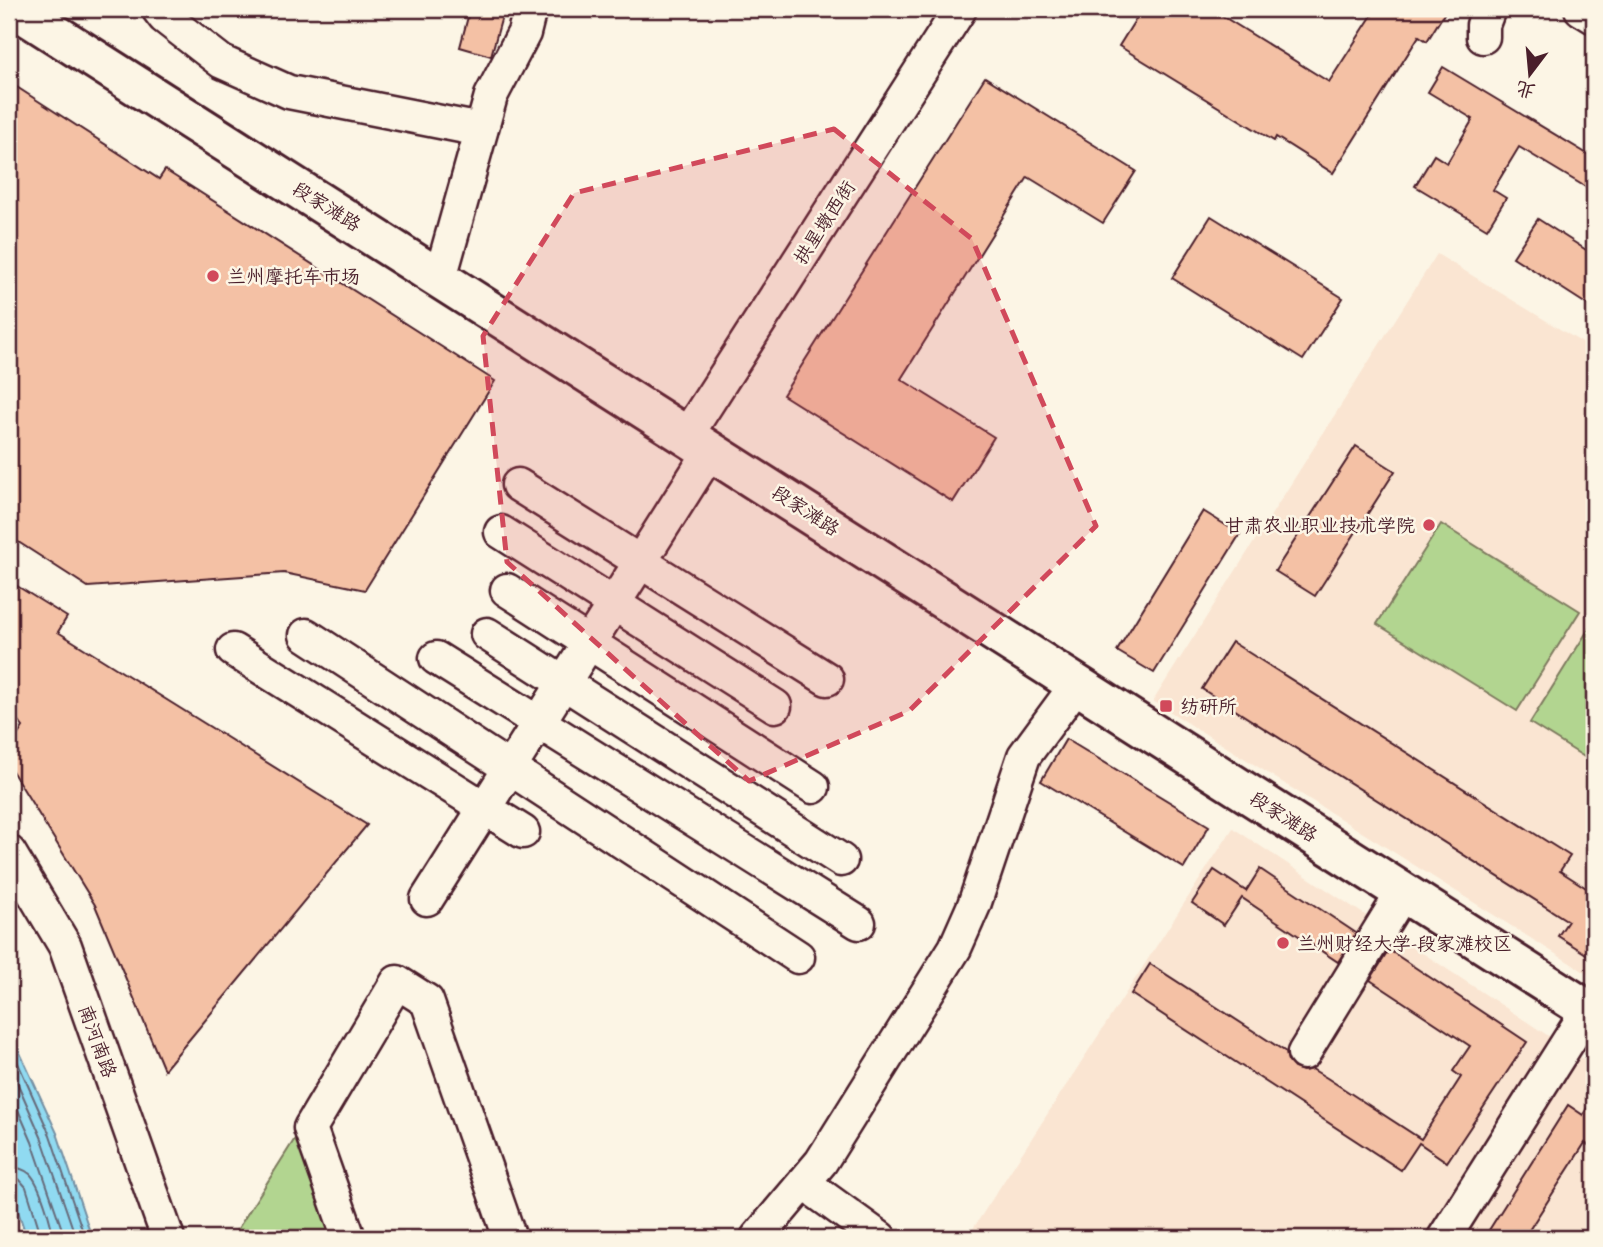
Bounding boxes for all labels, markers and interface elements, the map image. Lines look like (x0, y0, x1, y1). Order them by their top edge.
north arrow (1494, 38, 1564, 108)
text: 北 (1513, 73, 1539, 104)
street label: 段家滩路 (287, 176, 366, 239)
street label: 拱星墩西街 (788, 176, 862, 270)
place label: 兰州摩托车市场 (227, 264, 360, 291)
marker: 兰州摩托车市场 (205, 268, 221, 284)
street label: 段家滩路 (766, 479, 844, 543)
place label: 甘肃农业职业技术学院 (1225, 513, 1415, 540)
marker: 甘肃农业职业技术学院 (1421, 517, 1437, 533)
place label: 纺研所 (1180, 694, 1237, 721)
marker: 纺研所 (1158, 698, 1174, 714)
street label: 段家滩路 (1244, 785, 1322, 849)
place label: 兰州财经大学-段家滩校区 (1297, 931, 1512, 958)
marker: 兰州财经大学-段家滩校区 (1275, 935, 1291, 951)
street label: 南河南路 (71, 1001, 122, 1082)

